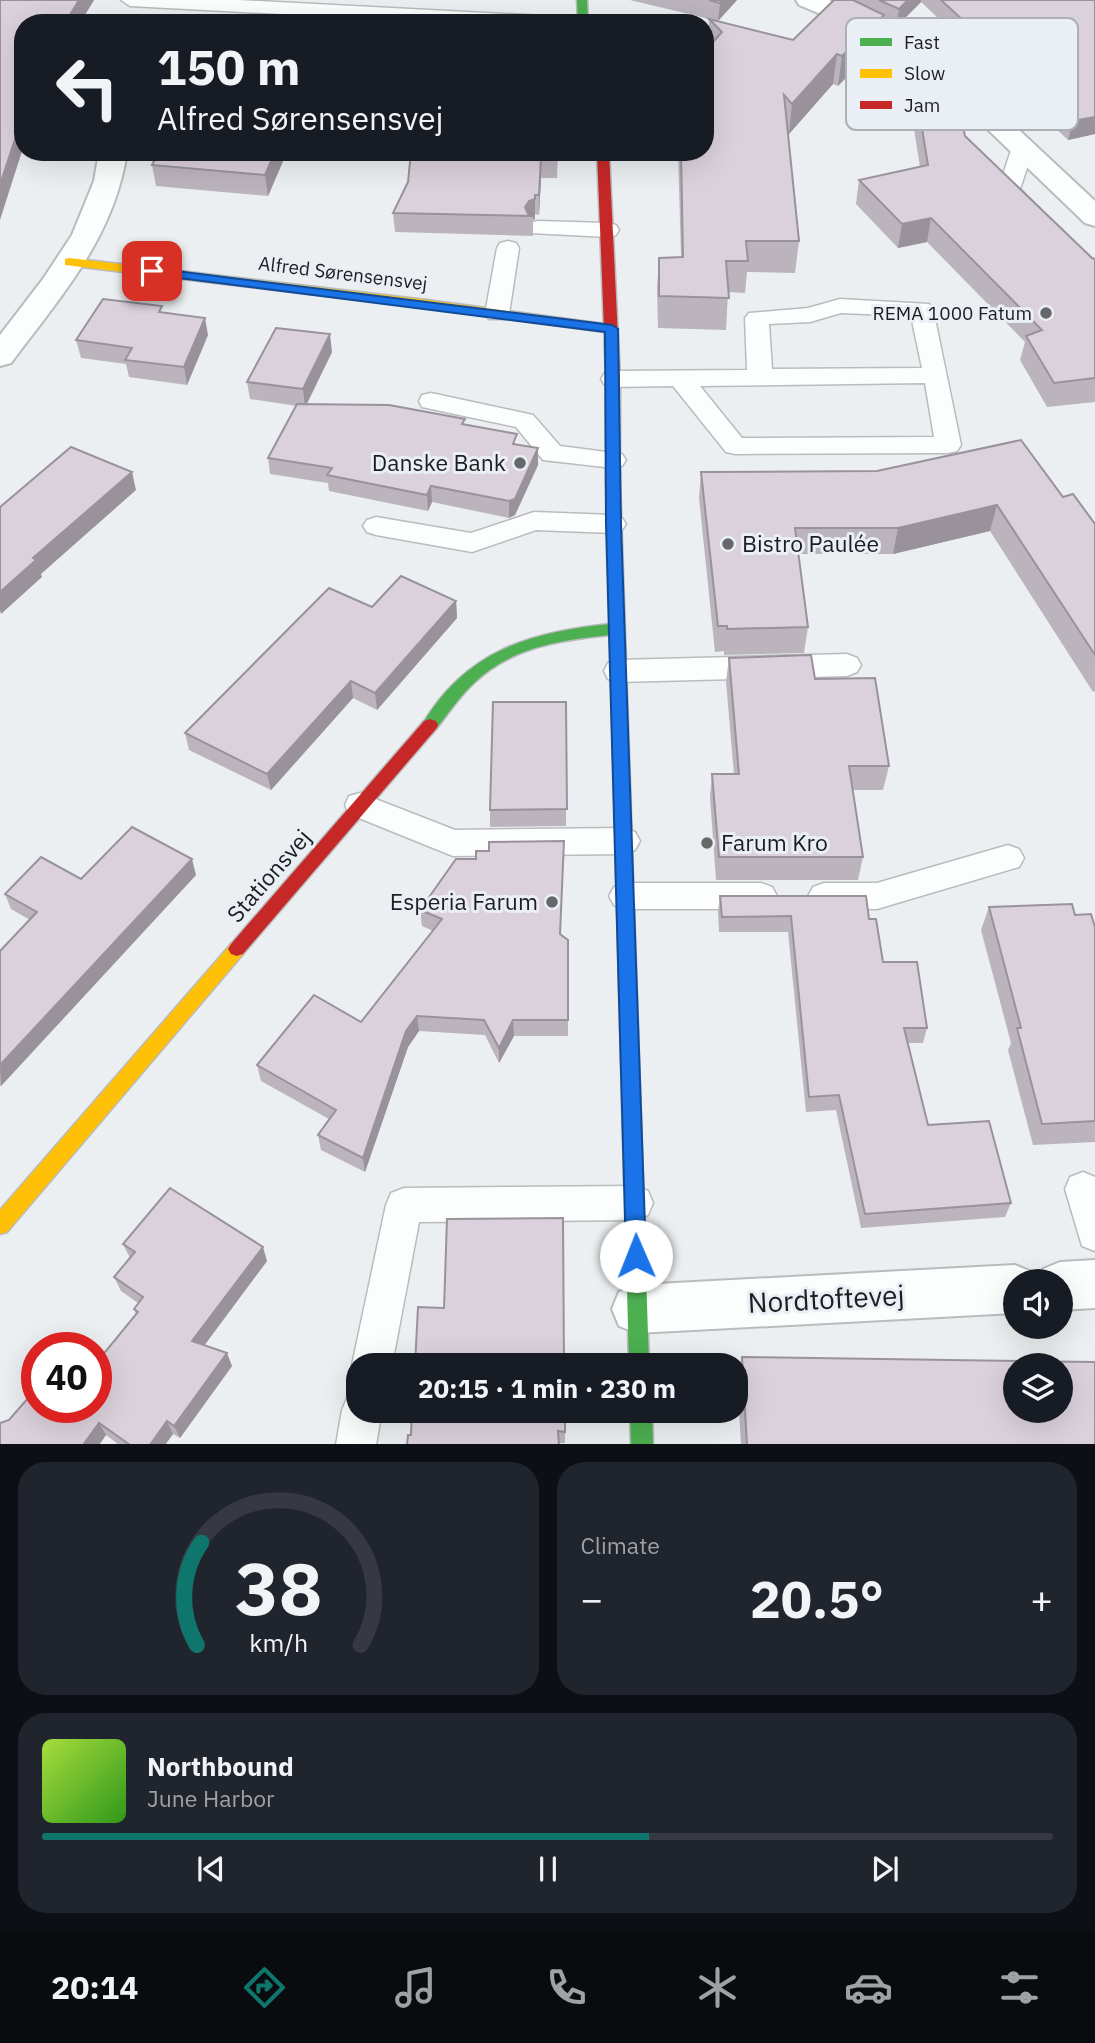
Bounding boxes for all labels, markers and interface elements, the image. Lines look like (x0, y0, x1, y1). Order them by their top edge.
legend (846, 18, 1078, 130)
text: Fast (904, 30, 940, 54)
text: 150 m (157, 35, 301, 98)
icon: left (42, 42, 133, 133)
text: Slow (904, 61, 945, 85)
text: Jam (904, 93, 940, 117)
text: Alfred Sørensensvej (157, 97, 444, 139)
pin (122, 241, 182, 301)
street label: Alfred Sørensensvej (257, 251, 429, 295)
icon: arrive (133, 252, 171, 290)
place label: REMA 1000 Fatum (873, 301, 1032, 325)
marker: REMA 1000 Fatum (1038, 305, 1054, 321)
place label: Danske Bank (372, 447, 506, 477)
marker: Danske Bank (512, 455, 528, 471)
place label: Bistro Paulée (742, 528, 879, 558)
marker: Bistro Paulée (720, 536, 736, 552)
street label: Stationsvej (220, 823, 317, 928)
place label: Farum Kro (721, 827, 828, 857)
marker: Farum Kro (699, 835, 715, 851)
place label: Esperia Farum (390, 886, 538, 916)
marker: Esperia Farum (544, 894, 560, 910)
position arrow (599, 1219, 673, 1293)
map controls (1003, 1269, 1073, 1423)
button: sound (1003, 1269, 1073, 1339)
street label: Nordtoftevej (747, 1276, 905, 1321)
speed limit sign: 40 (21, 1332, 112, 1423)
button: layers (1003, 1353, 1073, 1423)
text: 20:15 · 1 min · 230 m (418, 1371, 676, 1405)
text: Climate (581, 1530, 660, 1560)
text: 38 (235, 1540, 322, 1635)
text: 20.5° (750, 1565, 884, 1632)
text: − (581, 1574, 603, 1623)
text: + (1030, 1574, 1053, 1623)
text: km/h (249, 1625, 308, 1658)
text: Northbound (147, 1749, 294, 1783)
text: June Harbor (147, 1783, 275, 1813)
icon: previous (192, 1850, 230, 1888)
icon: pause (529, 1850, 567, 1888)
icon: next (866, 1850, 904, 1888)
icon: directions (240, 1963, 289, 2012)
icon: music (391, 1963, 440, 2012)
icon: phone (542, 1963, 591, 2012)
icon: climate (693, 1963, 742, 2012)
icon: car (844, 1963, 893, 2012)
icon: filters (995, 1963, 1044, 2012)
text: 20:14 (51, 1966, 138, 2008)

